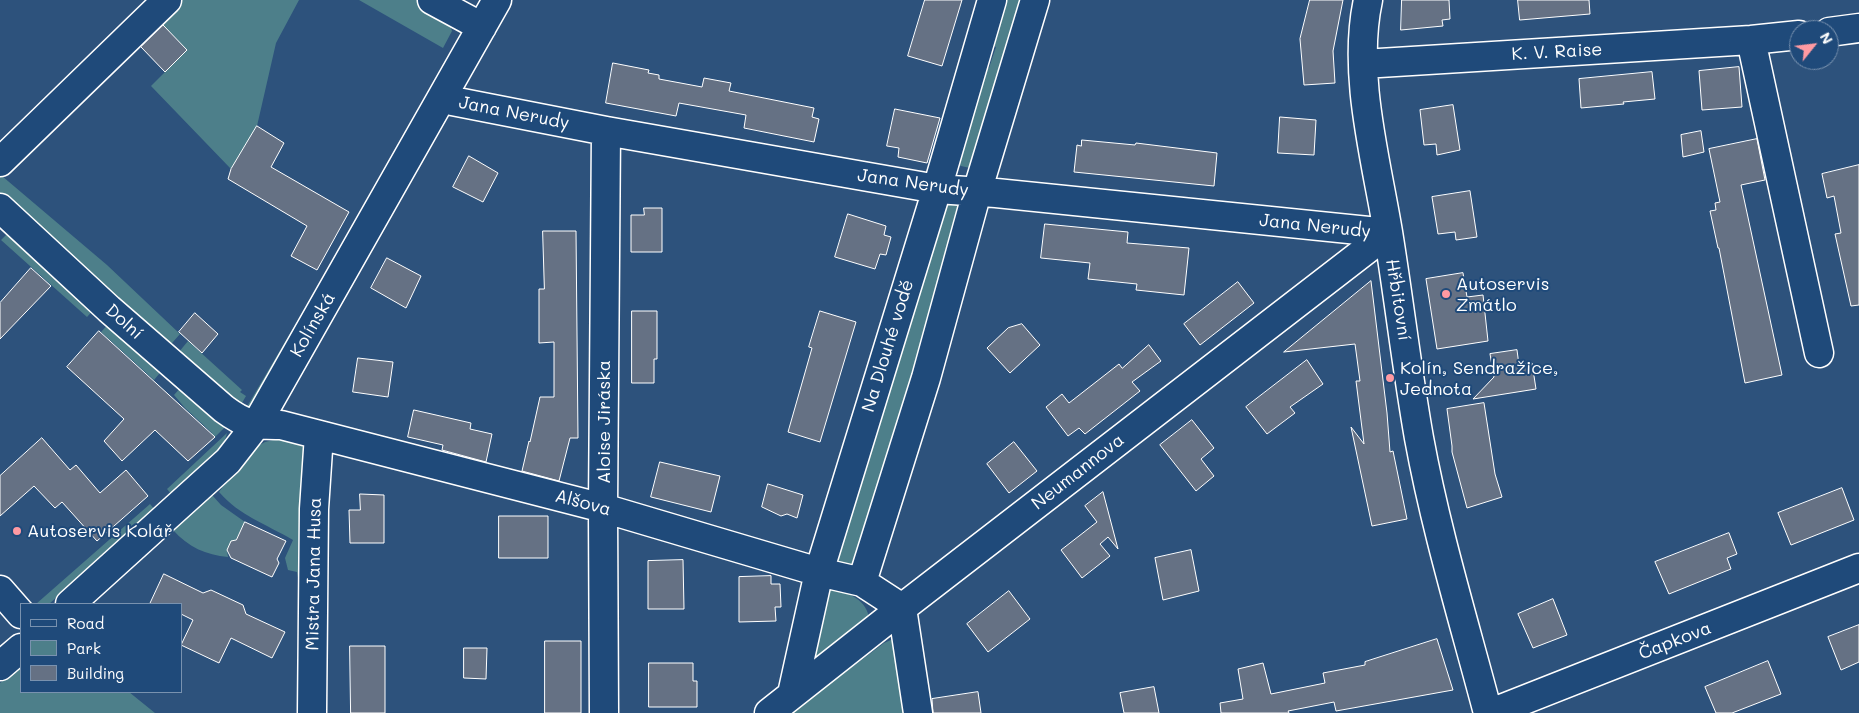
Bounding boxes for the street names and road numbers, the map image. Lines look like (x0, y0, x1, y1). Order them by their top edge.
street label: K. V. Raise (1511, 39, 1603, 65)
street label: Jana Nerudy (457, 92, 571, 134)
street label: Jana Nerudy (856, 165, 970, 201)
street label: Jana Nerudy (1258, 209, 1372, 243)
street label: Hřbitovní (1381, 258, 1415, 342)
street label: Na Dlouhé vodě (858, 277, 918, 415)
street label: Kolínská (286, 289, 340, 361)
street label: Dolní (101, 300, 147, 344)
street label: Aloise Jiráska (593, 360, 615, 484)
street label: Neumannova (1028, 429, 1128, 515)
street label: Alšova (553, 485, 613, 521)
street label: Mistra Jana Husa (302, 497, 326, 651)
street label: Čapkova (1636, 617, 1714, 665)

